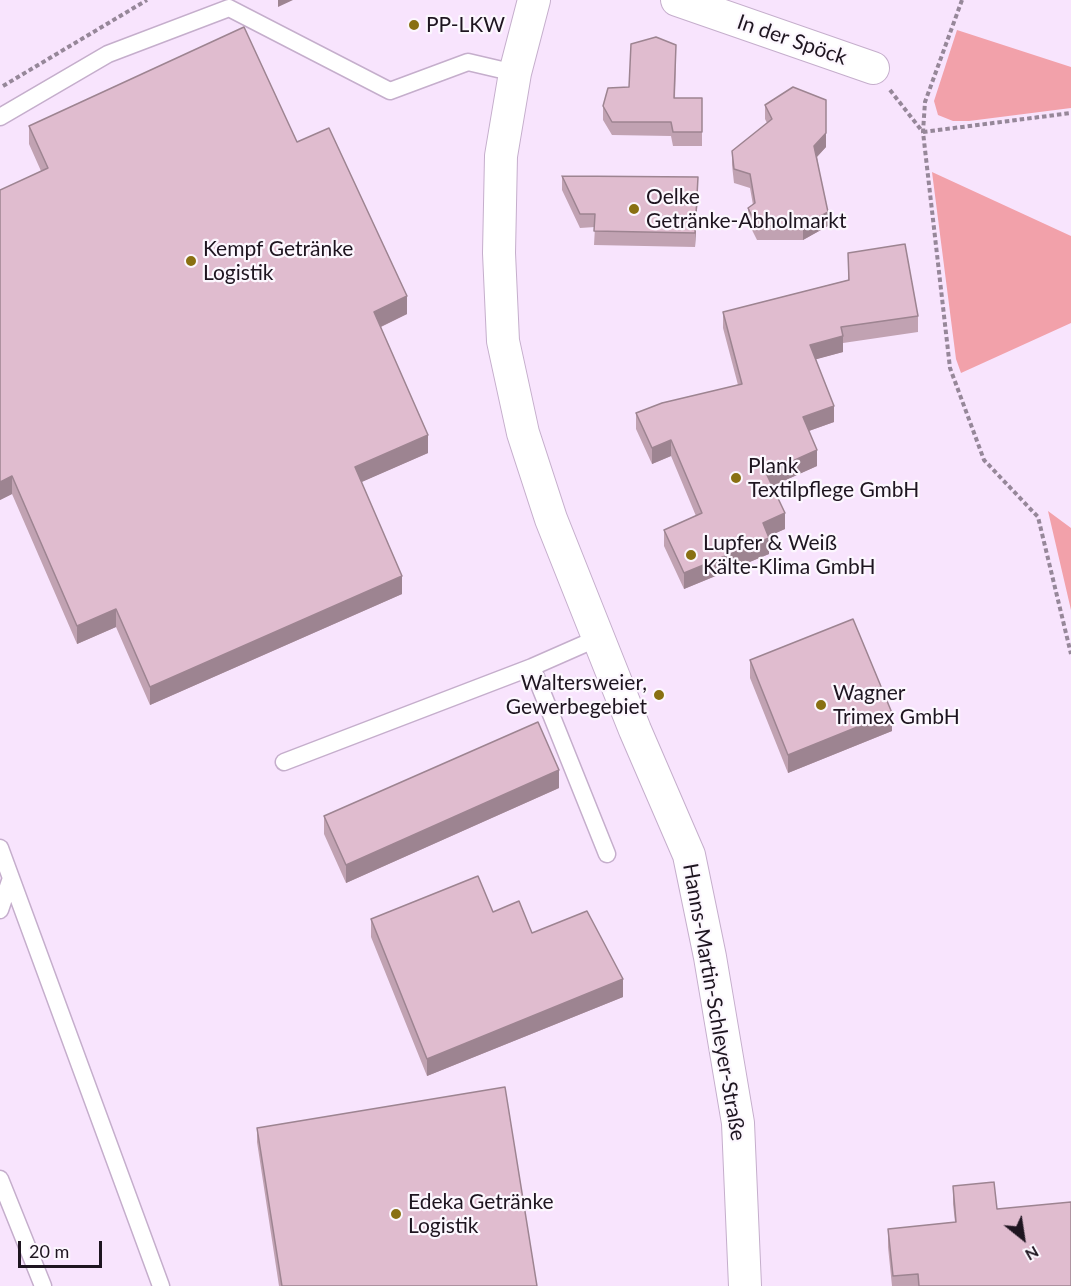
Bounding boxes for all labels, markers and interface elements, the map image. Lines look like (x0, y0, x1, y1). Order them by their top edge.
street label: In der Spöck (734, 9, 850, 71)
place label: PP-LKW (426, 12, 505, 38)
marker: PP-LKW (407, 18, 421, 32)
place label: Oelke Getränke-Abholmarkt (646, 184, 846, 234)
marker: Oelke Getränke-Abholmarkt (627, 202, 641, 216)
place label: Kempf Getränke Logistik (203, 236, 353, 286)
marker: Kempf Getränke Logistik (184, 254, 198, 268)
place label: Plank Textilpflege GmbH (748, 453, 919, 503)
marker: Plank Textilpflege GmbH (729, 471, 743, 485)
place label: Lupfer & Weiß Kälte-Klima GmbH (703, 530, 876, 580)
marker: Lupfer & Weiß Kälte-Klima GmbH (684, 548, 698, 562)
place label: Waltersweier, Gewerbegebiet (506, 670, 647, 720)
place label: Wagner Trimex GmbH (833, 680, 960, 730)
marker: Waltersweier, Gewerbegebiet (652, 688, 666, 702)
marker: Wagner Trimex GmbH (814, 698, 828, 712)
street label: Hanns-Martin-Schleyer-Straße (677, 861, 751, 1143)
place label: Edeka Getränke Logistik (408, 1189, 554, 1239)
marker: Edeka Getränke Logistik (389, 1207, 403, 1221)
north arrow (993, 1208, 1053, 1268)
scale bar (21, 1229, 105, 1267)
text: 20 m (29, 1240, 69, 1262)
text: N (1022, 1243, 1042, 1265)

